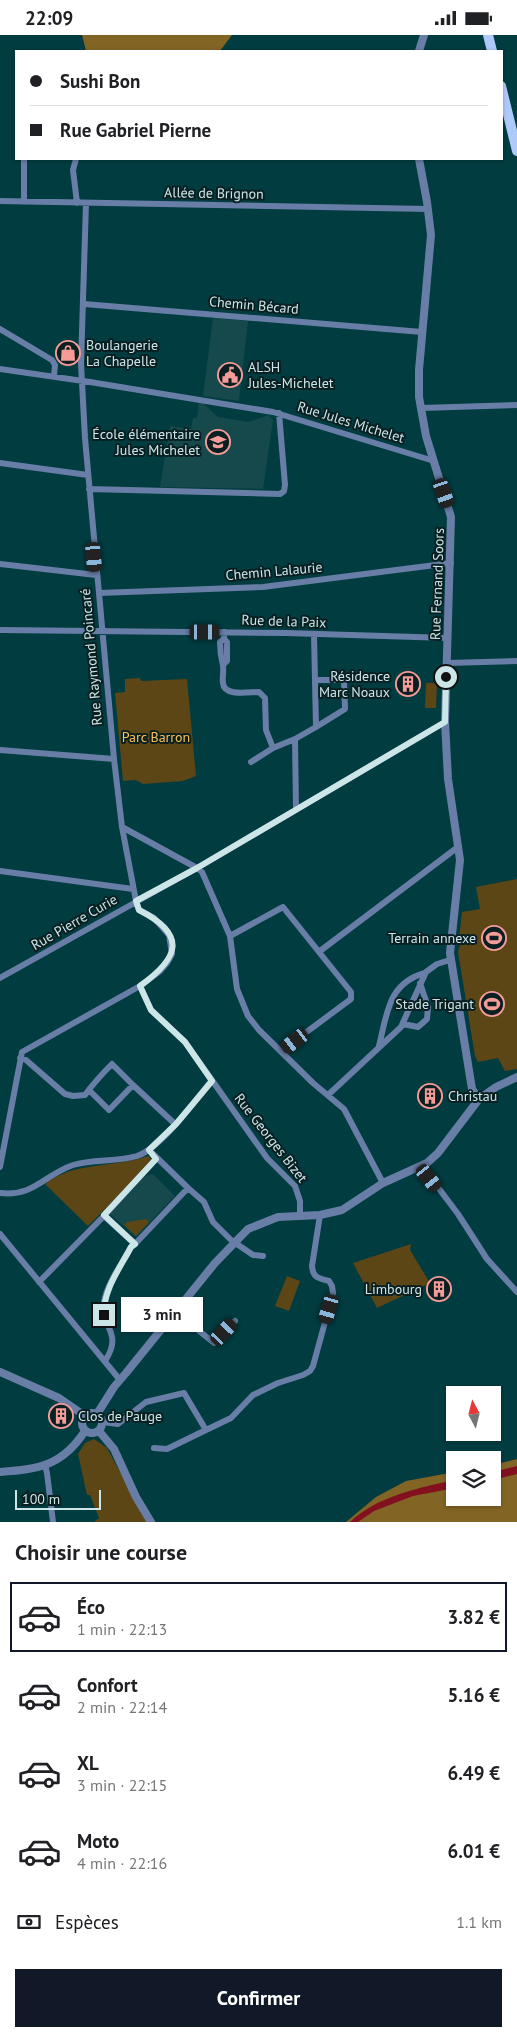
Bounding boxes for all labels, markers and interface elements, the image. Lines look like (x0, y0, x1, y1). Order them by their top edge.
text: 22:09 (25, 6, 73, 30)
text: Sushi Bon (60, 69, 140, 93)
text: Rue Gabriel Pierne (60, 118, 211, 142)
street label: Allée de Brignon (164, 183, 264, 203)
street label: Chemin Bécard (208, 292, 300, 318)
place label: Boulangerie La Chapelle (86, 336, 158, 370)
shop icon: Boulangerie La Chapelle (55, 340, 81, 366)
place label: ALSH Jules-Michelet (247, 358, 334, 392)
public building icon: ALSH Jules-Michelet (217, 362, 243, 388)
street label: Rue Jules Michelet (295, 397, 407, 447)
place label: École élémentaire Jules Michelet (92, 425, 200, 459)
school or university icon: École élémentaire Jules Michelet (205, 429, 231, 455)
car (432, 476, 455, 510)
street label: Rue Fernand Soors (426, 527, 448, 640)
car (85, 541, 102, 573)
street label: Chemin Lalaurie (225, 558, 323, 584)
street label: Rue Raymond Poincaré (76, 588, 106, 726)
street label: Rue de la Paix (241, 611, 327, 631)
car (190, 625, 220, 640)
route start (435, 666, 457, 688)
place label: Résidence Marc Noaux (319, 667, 390, 701)
building icon: Résidence Marc Noaux (395, 671, 421, 697)
park label: Parc Barron (122, 728, 190, 746)
street label: Rue Pierre Curie (28, 890, 120, 954)
sports icon: Terrain annexe (481, 925, 507, 951)
place label: Terrain annexe (388, 929, 476, 947)
sports icon: Stade Trigant (479, 991, 505, 1017)
place label: Stade Trigant (395, 995, 474, 1013)
car (278, 1026, 311, 1056)
building icon: Christau (417, 1083, 443, 1109)
place label: Christau (448, 1087, 497, 1105)
street label: Rue Georges Bizet (231, 1090, 312, 1186)
car (413, 1162, 444, 1194)
building icon: Limbourg (426, 1276, 452, 1302)
place label: Limbourg (365, 1280, 422, 1298)
car (317, 1293, 340, 1325)
callout: 3 min (122, 1297, 204, 1333)
route end (93, 1304, 115, 1326)
text: 3 min (142, 1304, 182, 1324)
car (208, 1316, 239, 1348)
north arrow (446, 1386, 501, 1441)
map controls (446, 1386, 501, 1506)
building icon: Clos de Pauge (48, 1403, 74, 1429)
place label: Clos de Pauge (78, 1407, 162, 1425)
button: layers (446, 1451, 501, 1506)
scale bar (15, 1487, 101, 1510)
text: 100 m (22, 1490, 60, 1508)
text: Choisir une course (15, 1538, 187, 1566)
icon: car (17, 1595, 62, 1640)
text: Éco (77, 1595, 105, 1619)
text: 3.82 € (447, 1605, 500, 1629)
text: 1 min · 22:13 (77, 1619, 167, 1639)
icon: car (17, 1673, 62, 1718)
text: Confort (77, 1673, 138, 1697)
text: 5.16 € (447, 1683, 500, 1707)
text: 2 min · 22:14 (77, 1697, 167, 1717)
icon: car (17, 1751, 62, 1796)
text: XL (77, 1751, 99, 1775)
text: 6.49 € (447, 1761, 500, 1785)
text: 3 min · 22:15 (77, 1775, 167, 1795)
icon: car (17, 1829, 62, 1874)
text: Moto (77, 1829, 119, 1853)
text: 6.01 € (447, 1839, 500, 1863)
text: 4 min · 22:16 (77, 1853, 167, 1873)
icon: cash (15, 1908, 43, 1936)
text: Espèces (55, 1910, 119, 1934)
text: 1.1 km (456, 1912, 502, 1932)
button: Confirmer (15, 1969, 502, 2027)

